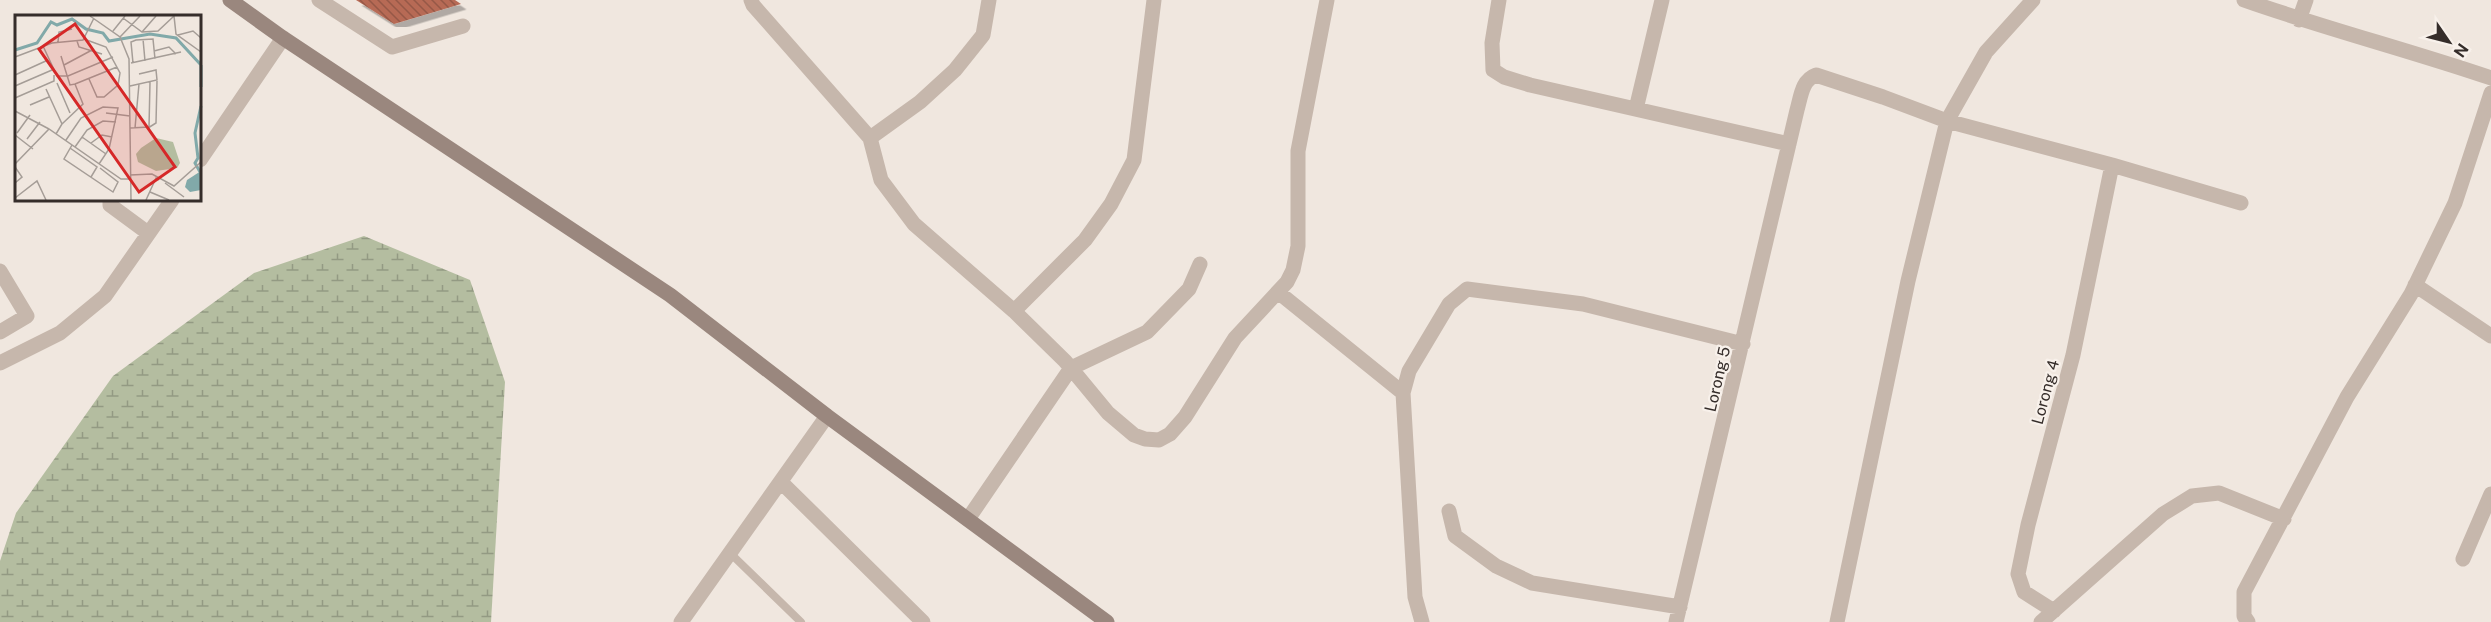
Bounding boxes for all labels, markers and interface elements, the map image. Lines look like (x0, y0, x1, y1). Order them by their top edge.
north arrow (2419, 12, 2479, 72)
inset map (15, 15, 201, 201)
text: N (2450, 40, 2472, 61)
street label: Lorong 5 (1701, 345, 1734, 414)
street label: Lorong 4 (2028, 358, 2063, 427)

